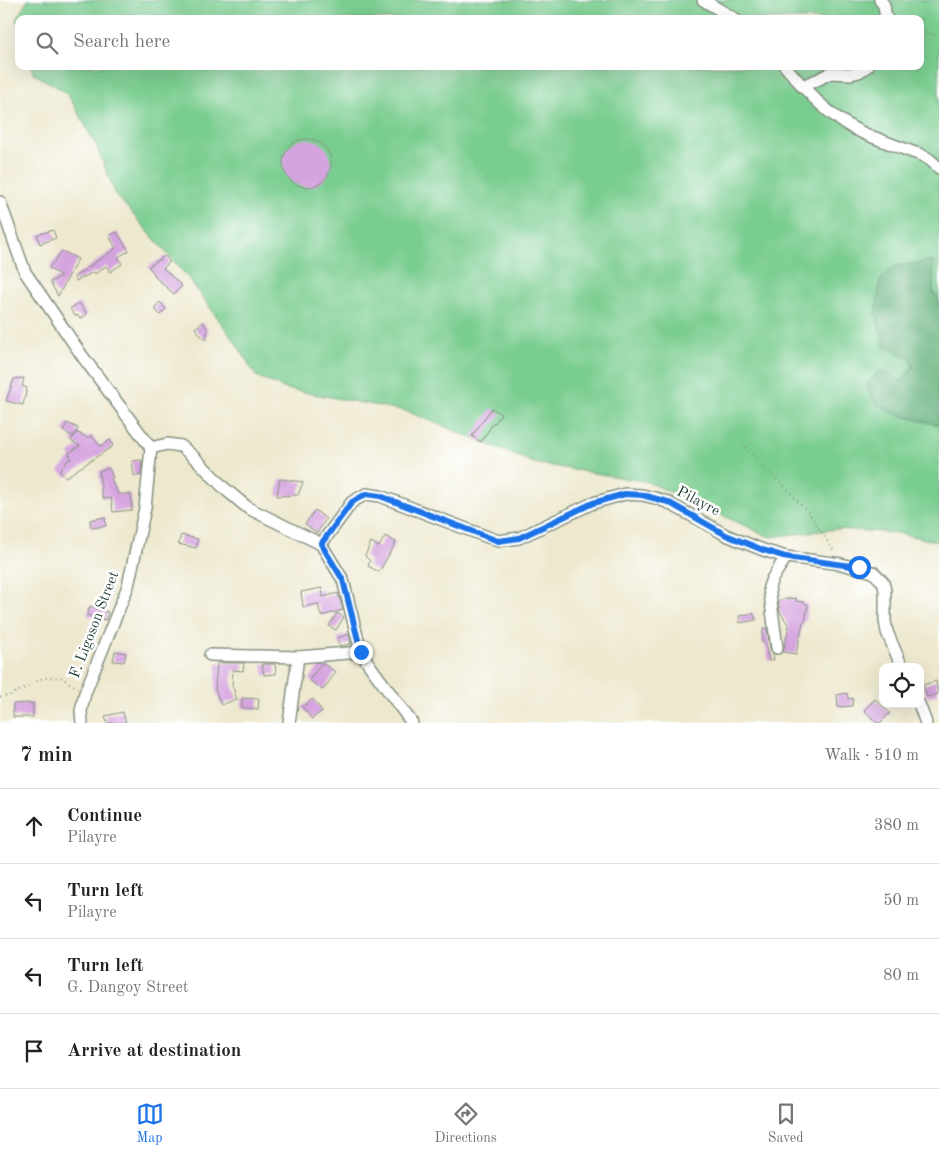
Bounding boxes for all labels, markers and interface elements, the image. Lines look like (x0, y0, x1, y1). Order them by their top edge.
search box (15, 15, 924, 70)
icon: search (33, 29, 61, 57)
text: Search here (73, 33, 170, 52)
street label: Pilayre (674, 484, 722, 520)
route start (848, 556, 871, 579)
street label: F. Ligoson Street (68, 570, 122, 680)
route end (350, 641, 373, 664)
map controls (879, 663, 924, 708)
button: locate (879, 663, 924, 708)
text: 7 min (20, 745, 73, 766)
text: Walk · 510 m (824, 748, 919, 764)
text: Continue (67, 807, 142, 826)
icon: ahead (20, 812, 48, 840)
text: 380 m (874, 818, 919, 834)
text: Pilayre (67, 830, 117, 846)
text: Turn left (67, 882, 144, 901)
icon: left (20, 887, 48, 915)
text: 50 m (883, 893, 919, 909)
text: Pilayre (67, 905, 117, 921)
text: Turn left (67, 957, 144, 976)
icon: left (20, 962, 48, 990)
text: 80 m (883, 968, 919, 984)
text: G. Dangoy Street (67, 980, 188, 996)
icon: arrive (20, 1037, 48, 1065)
text: Arrive at destination (67, 1042, 241, 1061)
tab: Map (136, 1100, 164, 1147)
tab: Directions (435, 1100, 497, 1147)
tab: Saved (768, 1100, 803, 1147)

